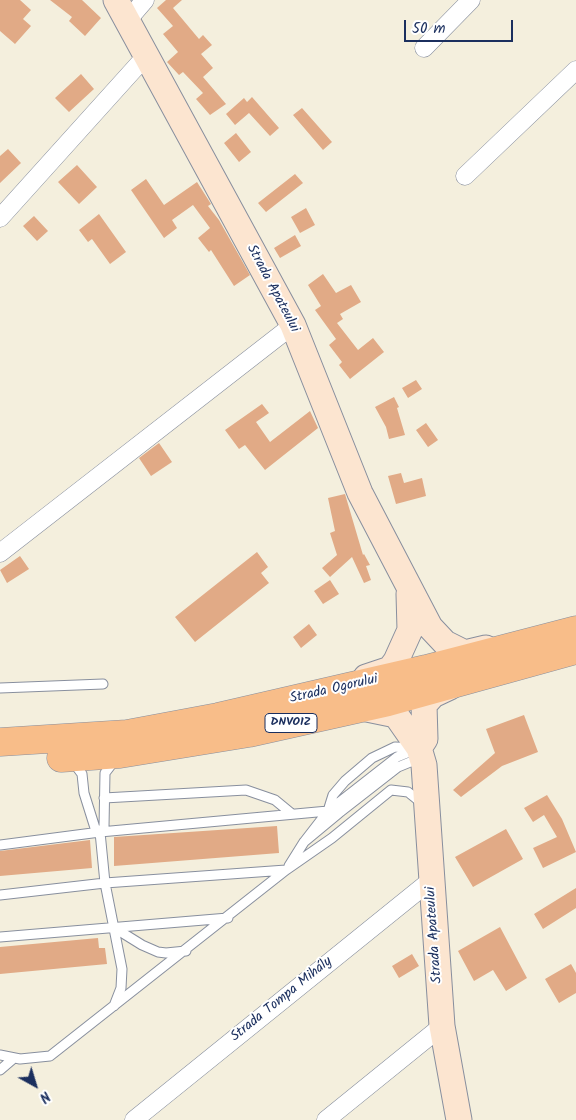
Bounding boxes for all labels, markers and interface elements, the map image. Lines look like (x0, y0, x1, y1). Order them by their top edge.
scale bar (406, 10, 515, 42)
text: 50 m (412, 17, 446, 41)
street label: Strada Apateului (242, 242, 302, 336)
street label: Strada Ogorului (288, 672, 380, 708)
road number: DNVO1Z (265, 714, 317, 732)
street label: Strada Apateului (423, 886, 447, 984)
street label: Strada Tompa Mihály (228, 954, 336, 1046)
north arrow (10, 1060, 60, 1110)
text: N (34, 1085, 55, 1108)

